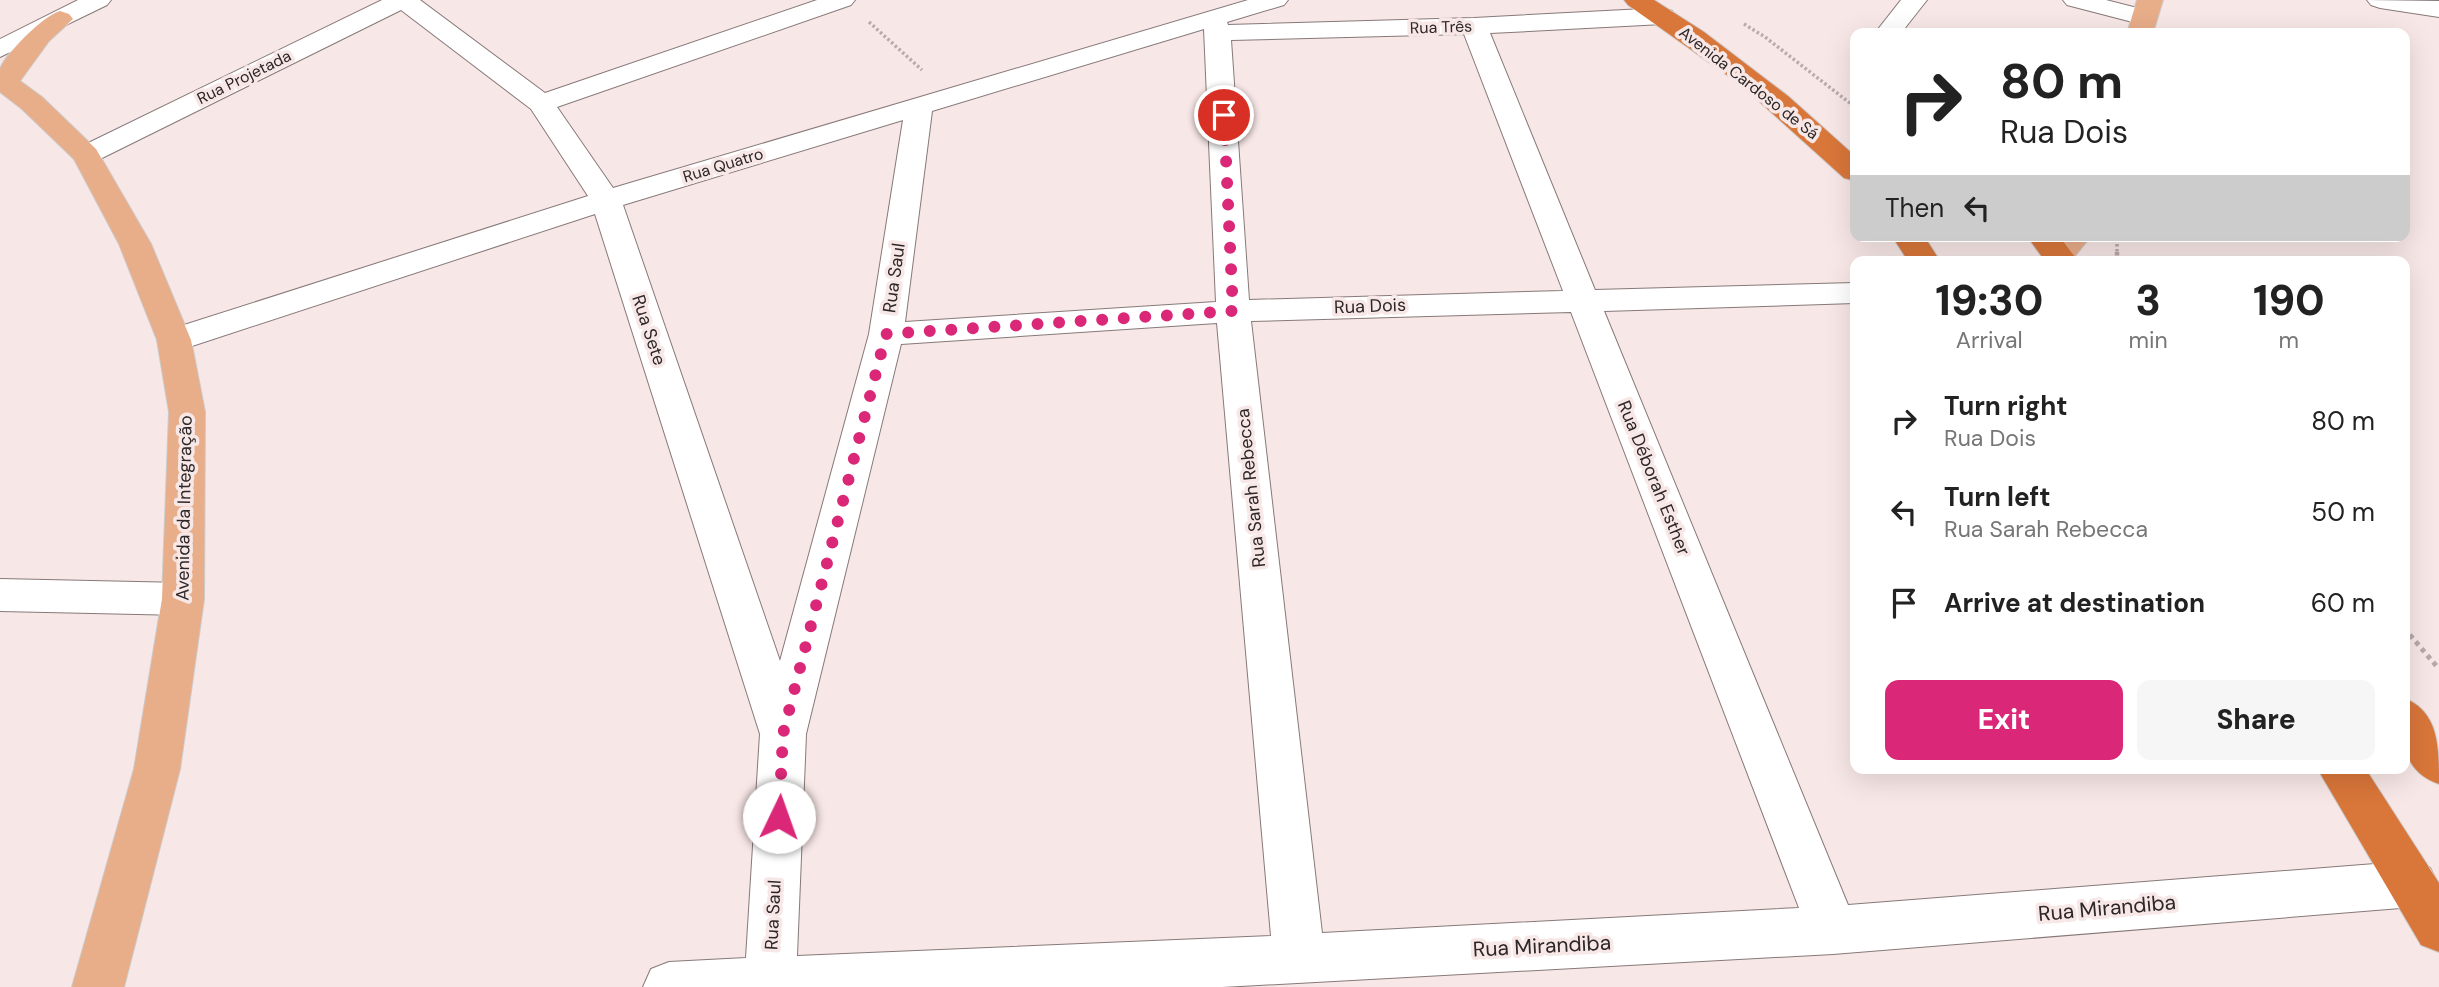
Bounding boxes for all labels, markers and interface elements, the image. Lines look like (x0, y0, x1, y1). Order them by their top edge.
street label: Rua Três (1409, 15, 1473, 39)
street label: Avenida Cardoso de Sá (1675, 22, 1823, 144)
street label: Rua Projetada (193, 45, 295, 109)
text: 80 m (2000, 49, 2123, 113)
icon: right (1885, 56, 1976, 147)
pin (1194, 85, 1254, 145)
icon: arrive (1205, 96, 1243, 134)
text: Rua Dois (2000, 111, 2128, 153)
street label: Rua Quatro (680, 143, 766, 187)
icon: left (1958, 189, 1996, 227)
text: Then (1885, 191, 1944, 225)
street label: Rua Saul (877, 242, 911, 314)
text: 19:30 (1935, 273, 2043, 328)
text: 3 (2135, 273, 2161, 328)
text: 190 (2253, 273, 2325, 328)
street label: Rua Sete (626, 292, 672, 368)
street label: Rua Dois (1334, 293, 1406, 319)
text: Arrival (1956, 325, 2023, 355)
text: min (2129, 325, 2168, 355)
text: m (2279, 325, 2299, 355)
text: Turn right (1944, 389, 2068, 423)
street label: Rua Déborah Esther (1612, 397, 1696, 559)
icon: right (1885, 402, 1923, 440)
text: 80 m (2311, 404, 2375, 438)
street label: Rua Sarah Rebecca (1231, 407, 1271, 569)
street label: Avenida da Integração (170, 415, 198, 601)
text: Rua Dois (1944, 423, 2036, 453)
text: Turn left (1944, 480, 2051, 514)
icon: left (1885, 493, 1923, 531)
text: 50 m (2311, 495, 2375, 529)
text: Rua Sarah Rebecca (1944, 514, 2148, 544)
icon: arrive (1885, 584, 1923, 622)
text: Arrive at destination (1944, 586, 2205, 620)
text: 60 m (2311, 586, 2375, 620)
button: Exit (1885, 680, 2123, 760)
button: Share (2137, 680, 2375, 760)
position arrow (742, 780, 816, 854)
street label: Rua Saul (759, 879, 787, 951)
street label: Rua Mirandiba (2037, 888, 2177, 928)
street label: Rua Mirandiba (1472, 928, 1612, 964)

